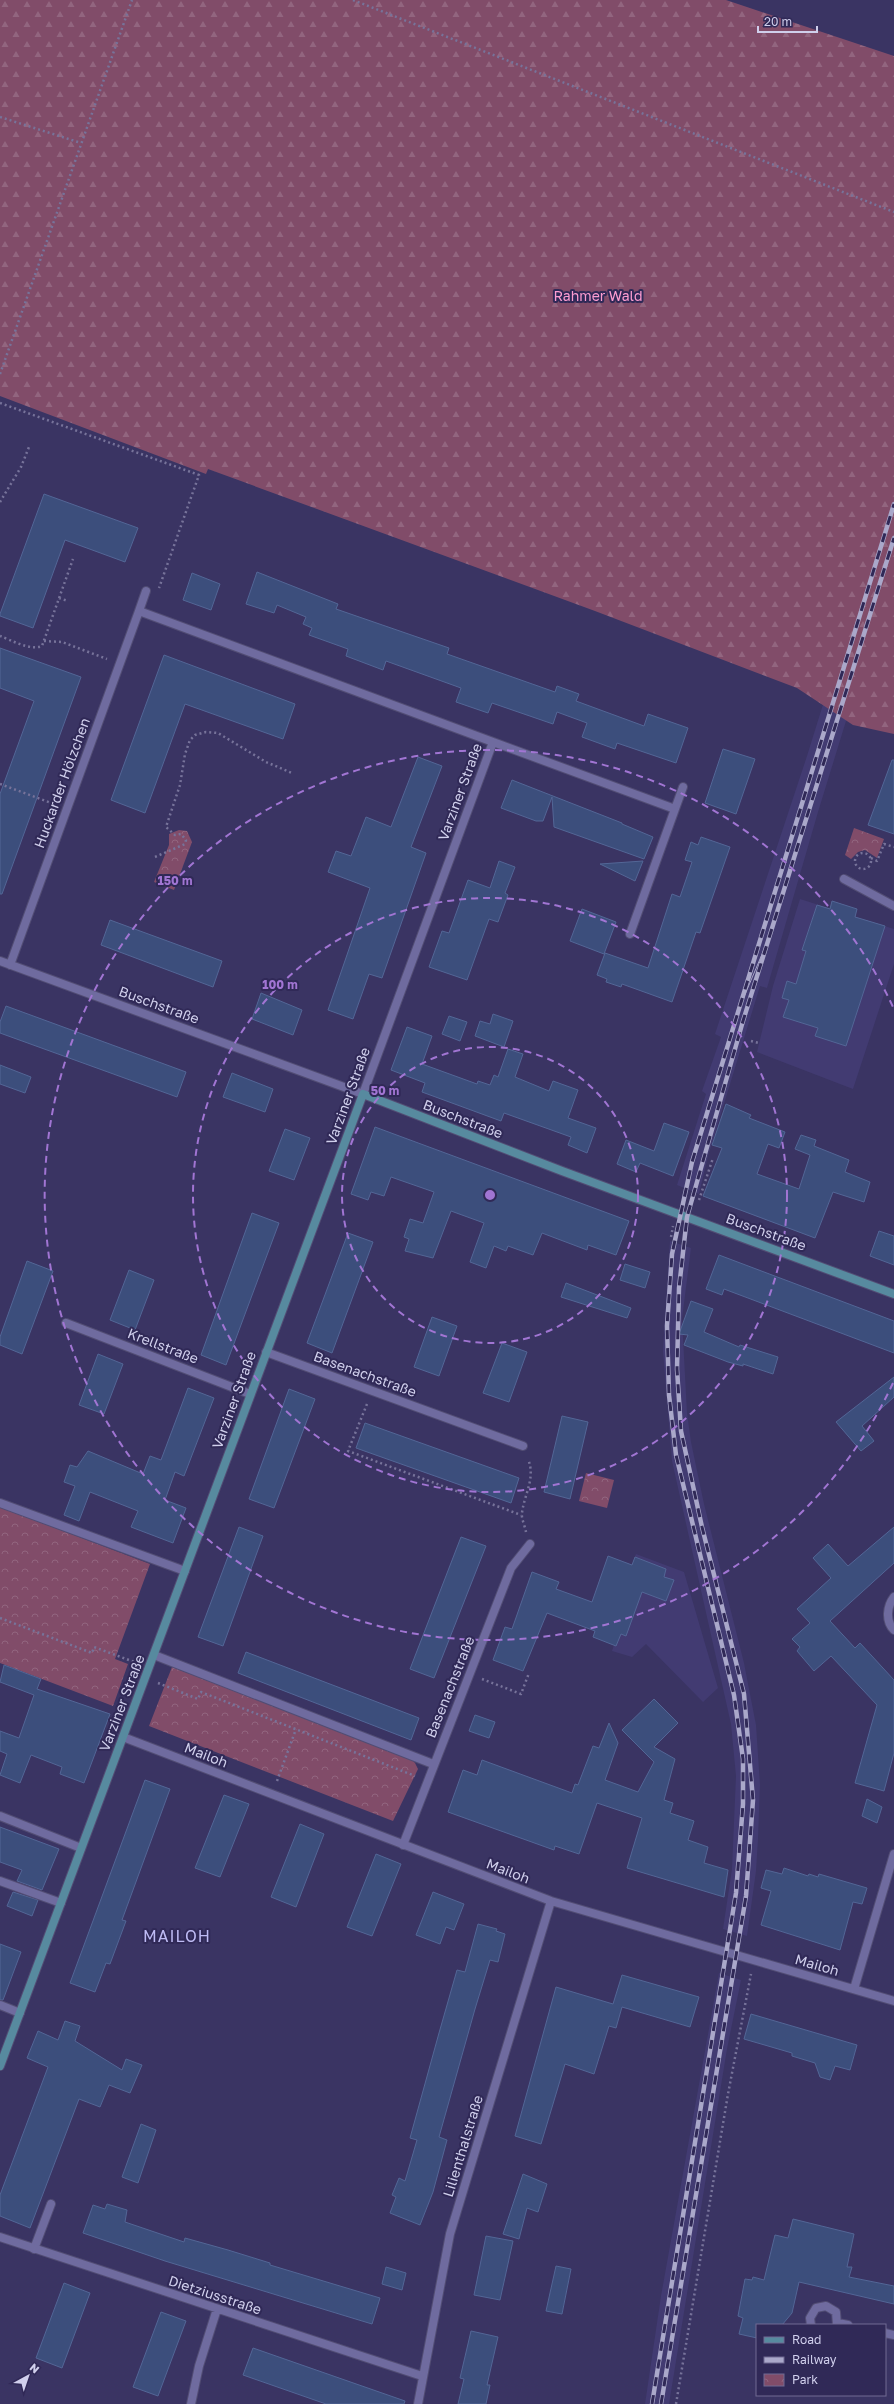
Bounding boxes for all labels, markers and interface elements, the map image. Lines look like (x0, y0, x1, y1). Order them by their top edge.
scale bar (758, 8, 817, 34)
text: 20 m (764, 14, 792, 29)
park label: Rahmer Wald (553, 287, 643, 304)
street label: Huckarder Hölzchen (30, 715, 93, 850)
street label: Varziner Straße (434, 741, 485, 843)
text: 150 m (158, 873, 192, 888)
text: 100 m (262, 977, 298, 992)
street label: Buschstraße (117, 982, 202, 1027)
street label: Varziner Straße (322, 1045, 373, 1147)
text: 50 m (371, 1083, 399, 1098)
street label: Buschstraße (421, 1096, 505, 1142)
centre of rings (483, 1188, 497, 1202)
street label: Buschstraße (724, 1209, 809, 1254)
street label: Krellstraße (125, 1324, 201, 1367)
street label: Basenachstraße (311, 1347, 419, 1400)
street label: Varziner Straße (208, 1349, 259, 1451)
street label: Basenachstraße (421, 1634, 478, 1740)
street label: Varziner Straße (95, 1652, 148, 1754)
street label: Mailoh (182, 1739, 230, 1771)
street label: Mailoh (484, 1855, 532, 1887)
district label: MAILOH (143, 1926, 211, 1946)
street label: Mailoh (793, 1950, 841, 1979)
street label: Lilienthalstraße (439, 2093, 486, 2199)
street label: Dietziusstraße (166, 2271, 264, 2318)
legend (756, 2324, 886, 2396)
text: Road (792, 2332, 821, 2347)
text: Railway (792, 2352, 837, 2367)
north arrow (8, 2356, 48, 2396)
text: N (27, 2360, 42, 2376)
text: Park (792, 2372, 818, 2387)

